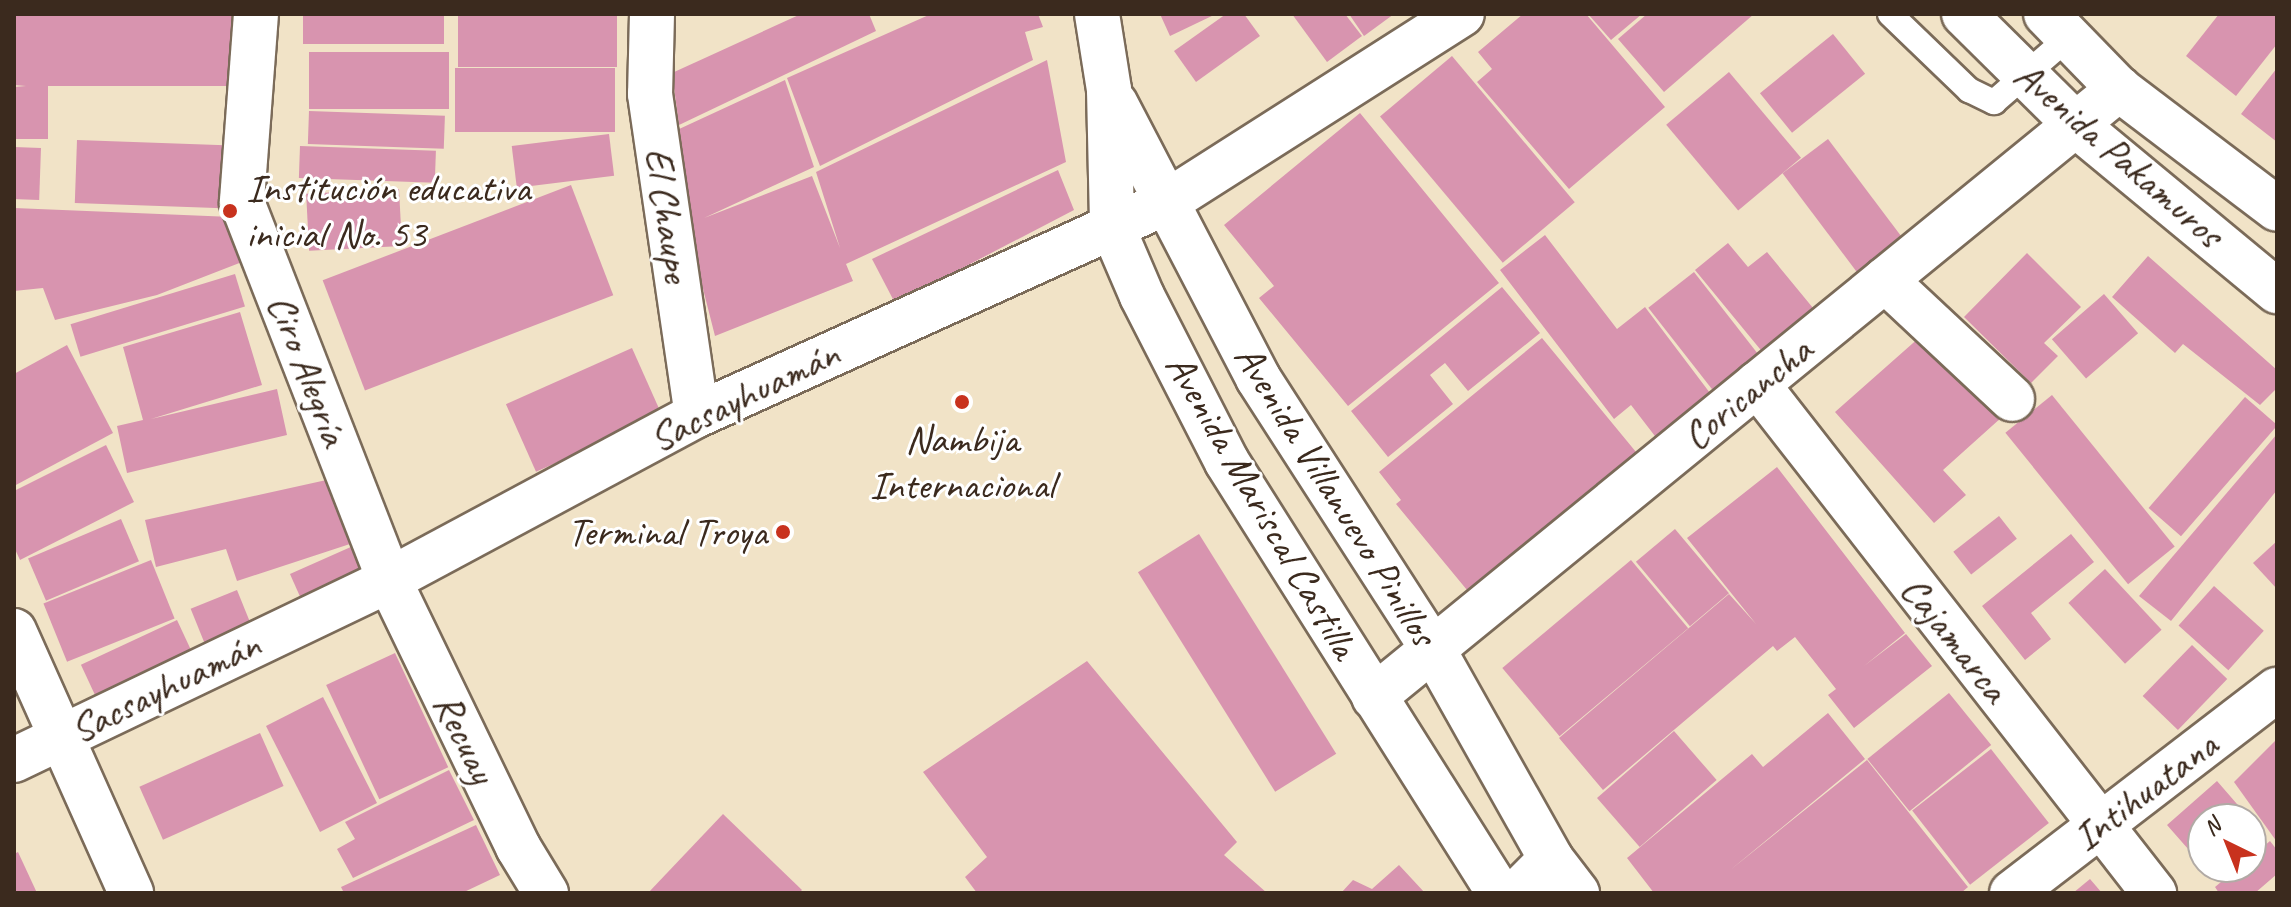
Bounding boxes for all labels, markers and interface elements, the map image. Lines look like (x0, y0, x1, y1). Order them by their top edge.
street label: Avenida Pakamuros (2005, 51, 2233, 257)
street label: El Chaupe (635, 145, 701, 285)
place label: Institución educativa inicial No. 53 (246, 164, 530, 258)
marker: Institución educativa inicial No. 53 (221, 202, 239, 220)
street label: Ciro Alegría (257, 288, 359, 452)
street label: Coricancha (1672, 326, 1822, 460)
street label: Sacsayhuamán (641, 330, 847, 462)
street label: Avenida Villanuevo Pinillos (1224, 336, 1448, 654)
street label: Avenida Mariscal Castilla (1155, 345, 1369, 667)
marker: Nambija Internacional (953, 393, 971, 411)
place label: Nambija Internacional (870, 415, 1054, 509)
place label: Terminal Troya (569, 508, 767, 556)
marker: Terminal Troya (774, 523, 792, 541)
street label: Cajamarca (1891, 566, 2019, 712)
street label: Sacsayhuamán (62, 621, 268, 753)
street label: Recuay (423, 686, 507, 790)
street label: Intihuatana (2063, 721, 2227, 861)
north arrow (2187, 803, 2267, 883)
text: N (2197, 812, 2227, 842)

